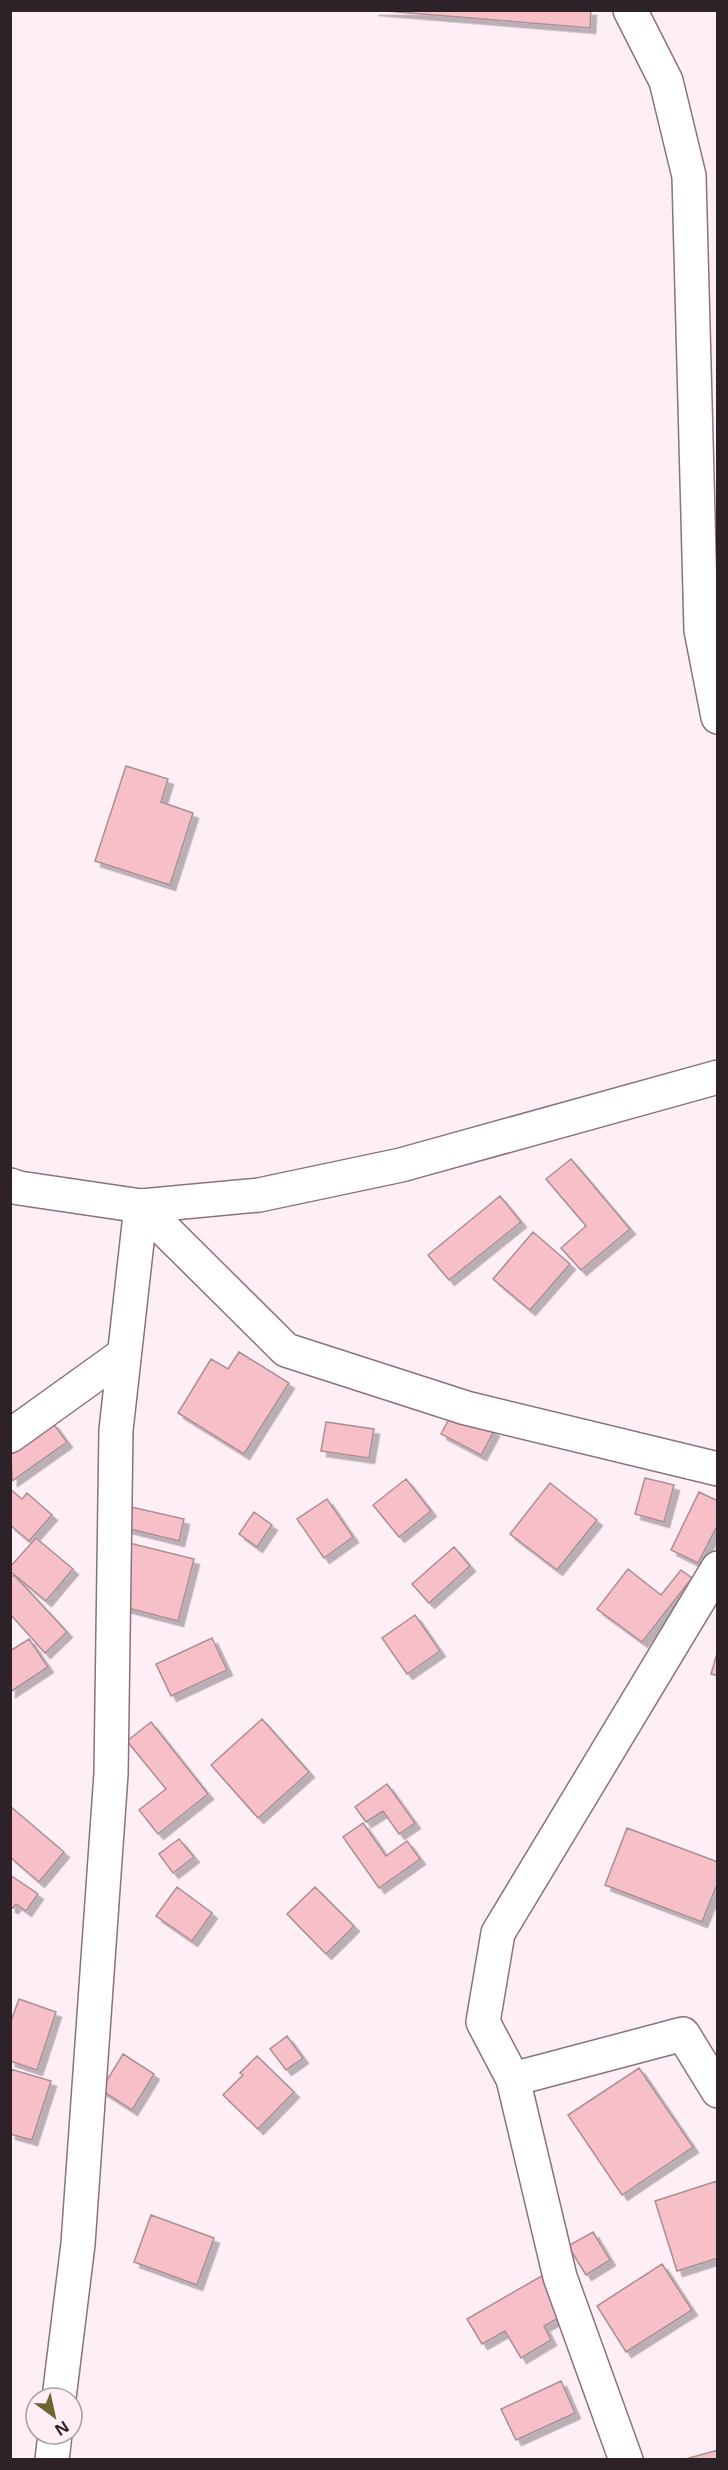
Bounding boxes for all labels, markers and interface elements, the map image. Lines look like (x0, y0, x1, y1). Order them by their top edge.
north arrow (24, 2386, 84, 2446)
text: N (51, 2416, 74, 2441)

